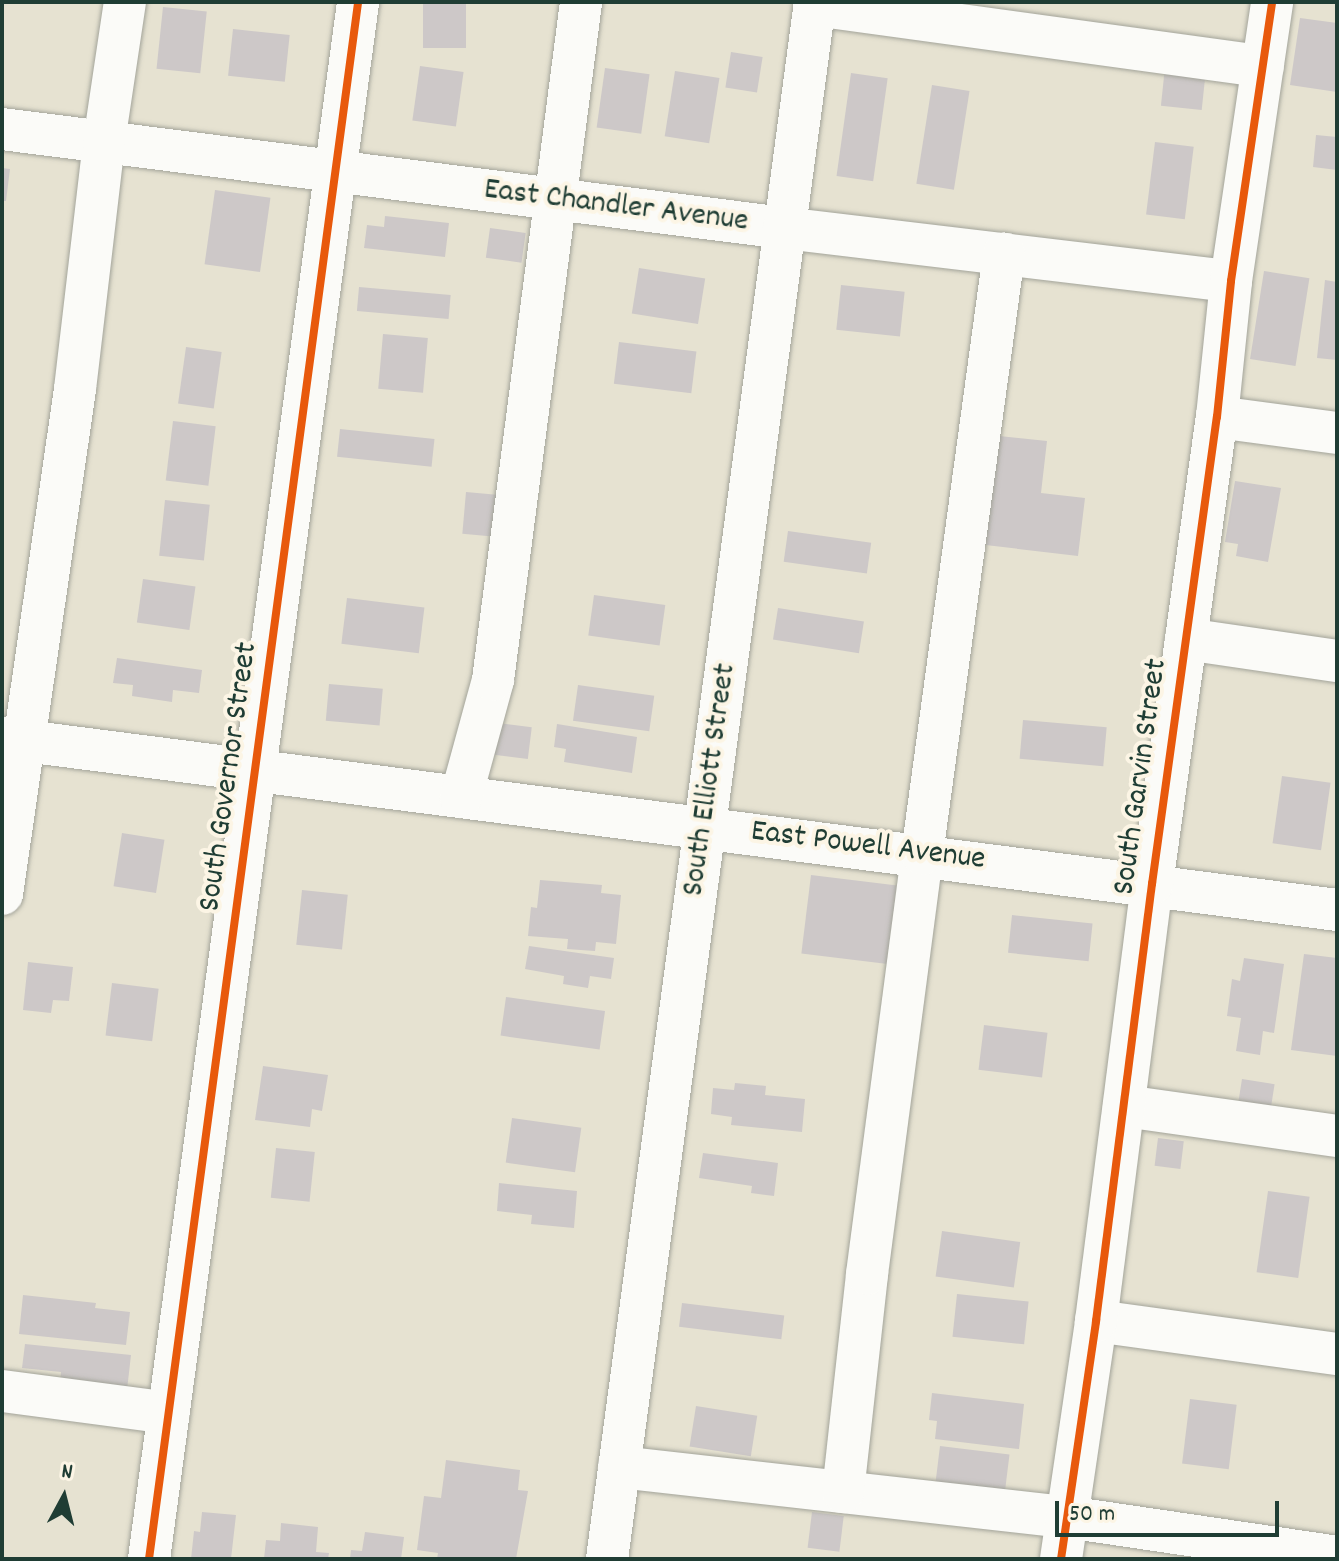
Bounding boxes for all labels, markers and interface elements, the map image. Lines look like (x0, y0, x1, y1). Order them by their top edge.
street label: East Chandler Avenue (482, 172, 750, 242)
street label: South Governor Street (192, 640, 268, 914)
street label: South Garvin Street (1106, 656, 1178, 898)
street label: South Elliott Street (676, 661, 746, 899)
street label: East Powell Avenue (749, 814, 987, 880)
north arrow (24, 1457, 104, 1537)
text: N (60, 1457, 74, 1489)
scale bar (1059, 1485, 1283, 1535)
text: 50 m (1069, 1498, 1115, 1532)

